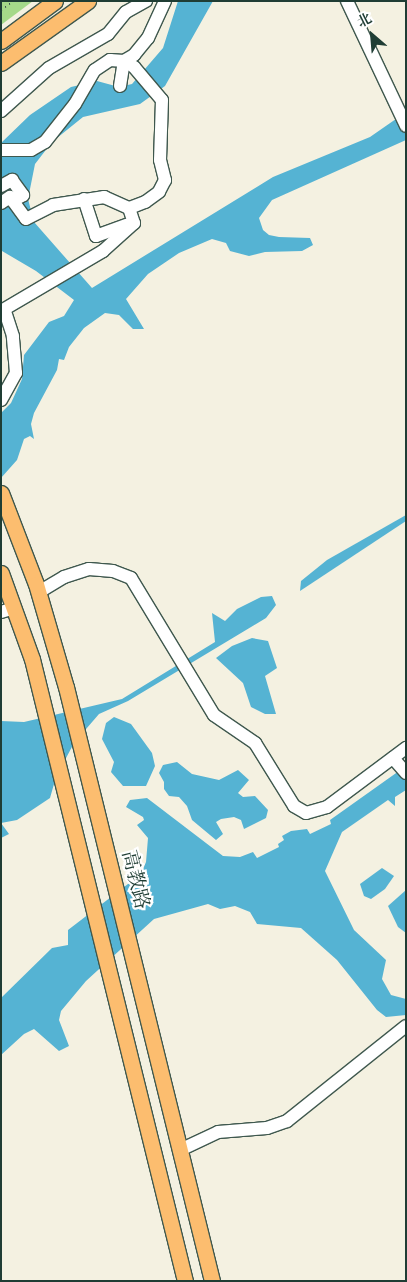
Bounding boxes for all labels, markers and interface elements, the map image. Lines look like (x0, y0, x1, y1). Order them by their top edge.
north arrow (347, 10, 397, 60)
text: 北 (354, 10, 376, 33)
street label: 高教路 (115, 848, 153, 912)

